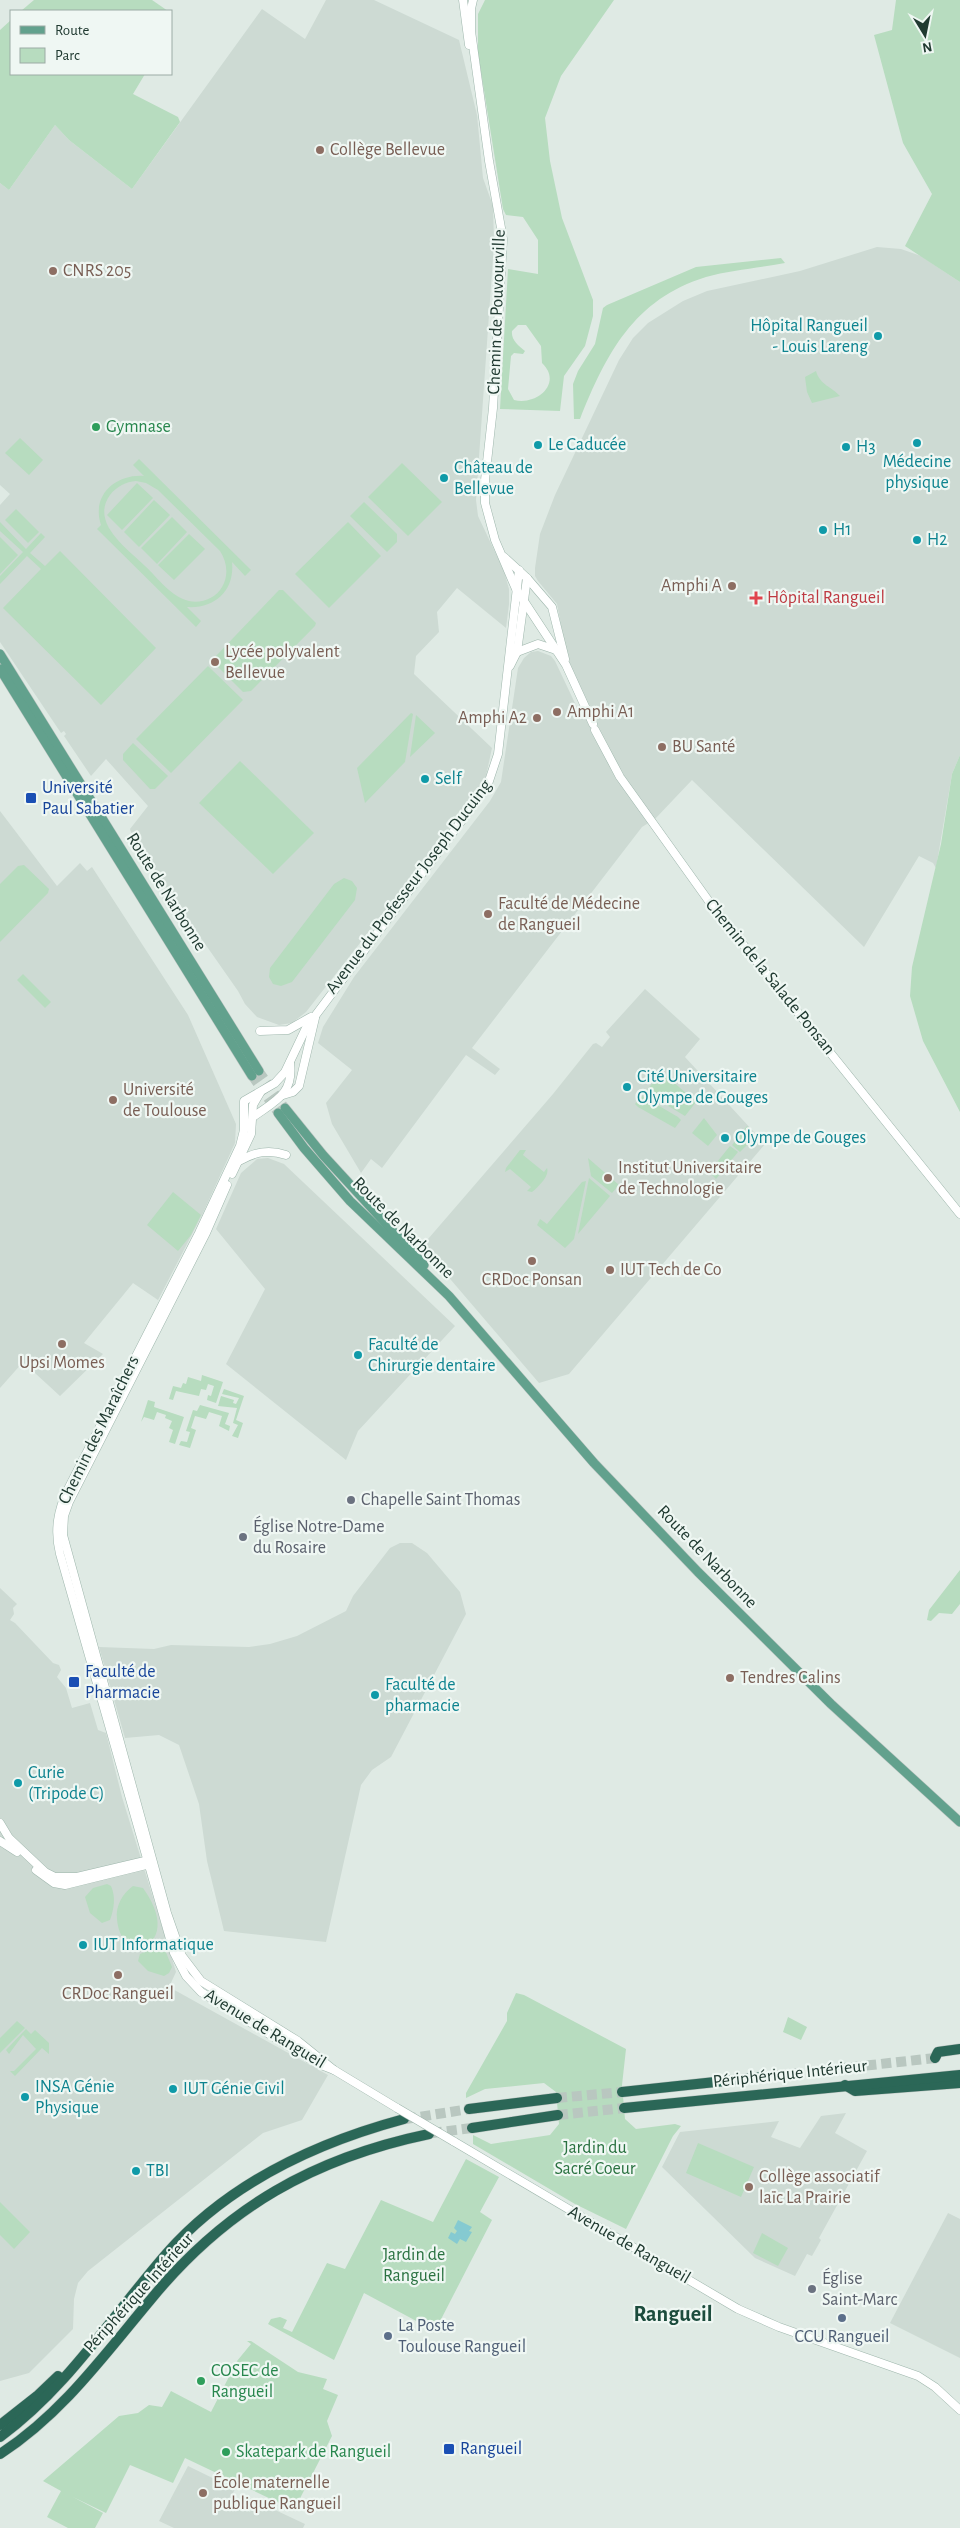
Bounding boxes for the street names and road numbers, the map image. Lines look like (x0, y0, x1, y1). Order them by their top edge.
street label: Chemin de Pouvourville (485, 229, 509, 395)
street label: Avenue du Professeur Joseph Ducuing (323, 776, 495, 997)
street label: Route de Narbonne (123, 830, 209, 954)
street label: Chemin de la Salade Ponsan (702, 896, 838, 1058)
street label: Route de Narbonne (349, 1174, 457, 1282)
street label: Chemin des Maraîchers (55, 1353, 143, 1507)
street label: Route de Narbonne (654, 1502, 760, 1612)
street label: Avenue de Rangueil (201, 1986, 329, 2072)
street label: Périphérique Intérieur (712, 2057, 868, 2091)
street label: Avenue de Rangueil (565, 2203, 693, 2287)
street label: Périphérique Intérieur (81, 2229, 198, 2356)

